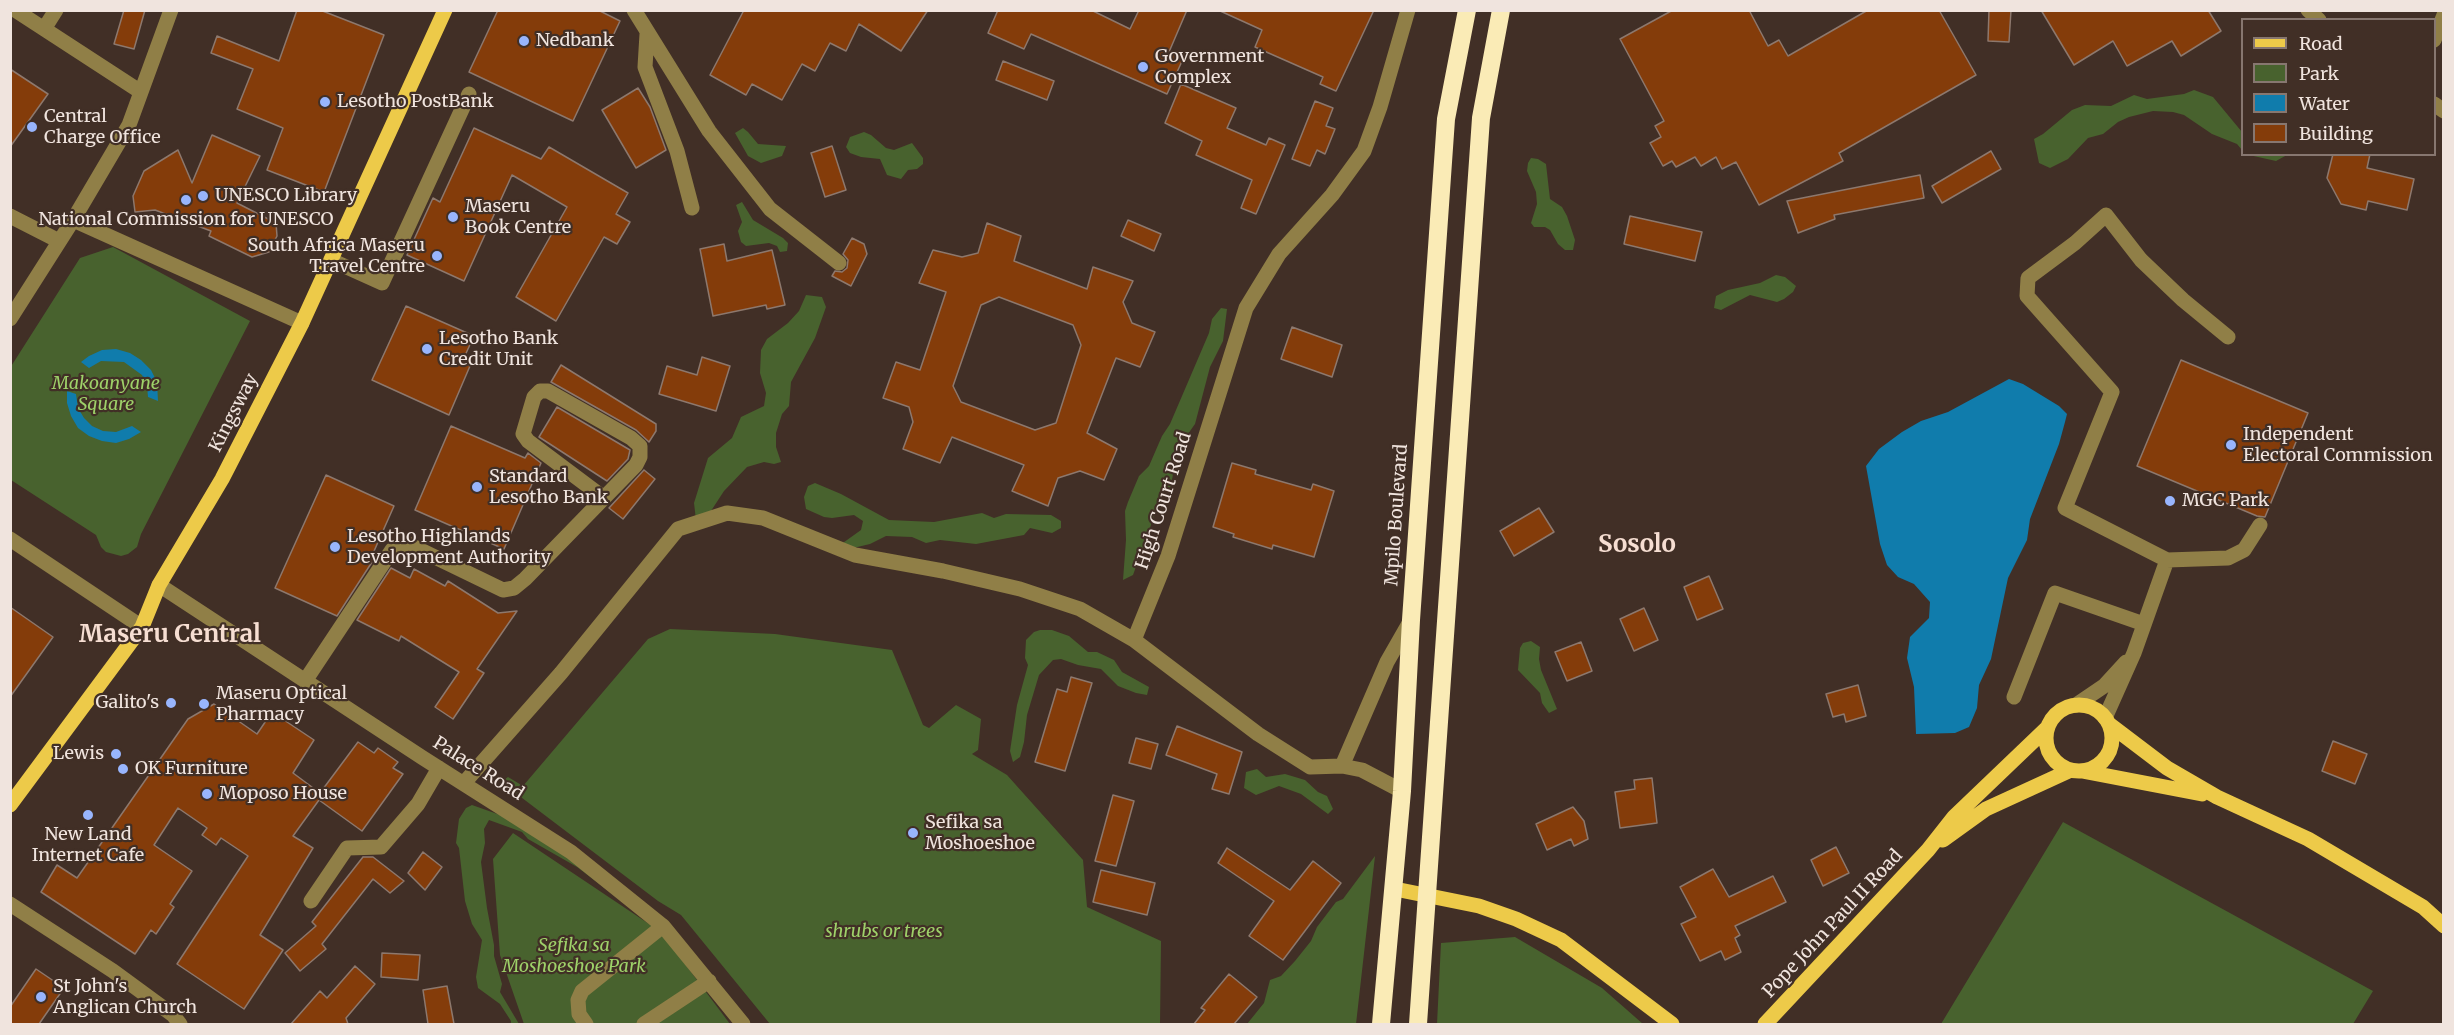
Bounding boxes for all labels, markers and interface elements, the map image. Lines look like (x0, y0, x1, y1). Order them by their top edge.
legend (2241, 18, 2436, 156)
place label: Nedbank (536, 30, 614, 52)
text: Road (2299, 32, 2343, 55)
marker: Nedbank (517, 34, 531, 48)
place label: Government Complex (1155, 46, 1264, 88)
marker: Government Complex (1136, 60, 1150, 74)
text: Park (2299, 62, 2339, 85)
place label: Lesotho PostBank (337, 91, 494, 113)
text: Water (2299, 92, 2350, 115)
marker: Lesotho PostBank (318, 95, 332, 109)
place label: Central Charge Office (44, 106, 161, 148)
marker: Central Charge Office (25, 120, 39, 134)
text: Building (2299, 122, 2373, 145)
place label: UNESCO Library (215, 185, 357, 207)
marker: UNESCO Library (196, 189, 210, 203)
marker: National Commission for UNESCO (179, 193, 193, 207)
place label: Maseru Book Centre (465, 196, 571, 238)
place label: National Commission for UNESCO (38, 209, 334, 231)
marker: Maseru Book Centre (446, 210, 460, 224)
place label: South Africa Maseru Travel Centre (248, 235, 425, 278)
marker: South Africa Maseru Travel Centre (430, 249, 444, 263)
place label: Lesotho Bank Credit Unit (439, 328, 558, 370)
marker: Lesotho Bank Credit Unit (420, 342, 434, 356)
street label: Kingsway (205, 370, 263, 456)
park label: Makoanyane Square (52, 373, 160, 416)
place label: Independent Electoral Commission (2243, 424, 2433, 466)
street label: High Court Road (1132, 430, 1196, 572)
marker: Independent Electoral Commission (2224, 438, 2238, 452)
street label: Mpilo Boulevard (1381, 443, 1413, 587)
place label: Standard Lesotho Bank (489, 466, 608, 508)
marker: Standard Lesotho Bank (470, 480, 484, 494)
place label: MGC Park (2182, 490, 2269, 512)
marker: MGC Park (2163, 494, 2177, 508)
place label: Lesotho Highlands Development Authority (347, 526, 551, 568)
district label: Sosolo (1598, 531, 1676, 559)
marker: Lesotho Highlands Development Authority (328, 540, 342, 554)
district label: Maseru Central (79, 621, 261, 649)
place label: Maseru Optical Pharmacy (216, 683, 347, 726)
place label: Galito's (95, 692, 159, 714)
marker: Galito's (164, 696, 178, 710)
marker: Maseru Optical Pharmacy (197, 697, 211, 711)
street label: Palace Road (429, 733, 527, 805)
place label: Lewis (53, 743, 104, 765)
marker: Lewis (109, 747, 123, 761)
place label: OK Furniture (135, 758, 248, 780)
marker: OK Furniture (116, 762, 130, 776)
place label: Moposo House (219, 783, 347, 805)
marker: Moposo House (200, 787, 214, 801)
marker: New Land Internet Cafe (81, 808, 95, 822)
place label: Sefika sa Moshoeshoe (925, 812, 1035, 854)
place label: New Land Internet Cafe (32, 824, 144, 866)
marker: Sefika sa Moshoeshoe (906, 826, 920, 840)
street label: Pope John Paul II Road (1759, 845, 1907, 1003)
park label: shrubs or trees (825, 921, 943, 943)
park label: Sefika sa Moshoeshoe Park (502, 935, 646, 978)
place label: St John's Anglican Church (53, 976, 197, 1018)
marker: St John's Anglican Church (34, 990, 48, 1004)

